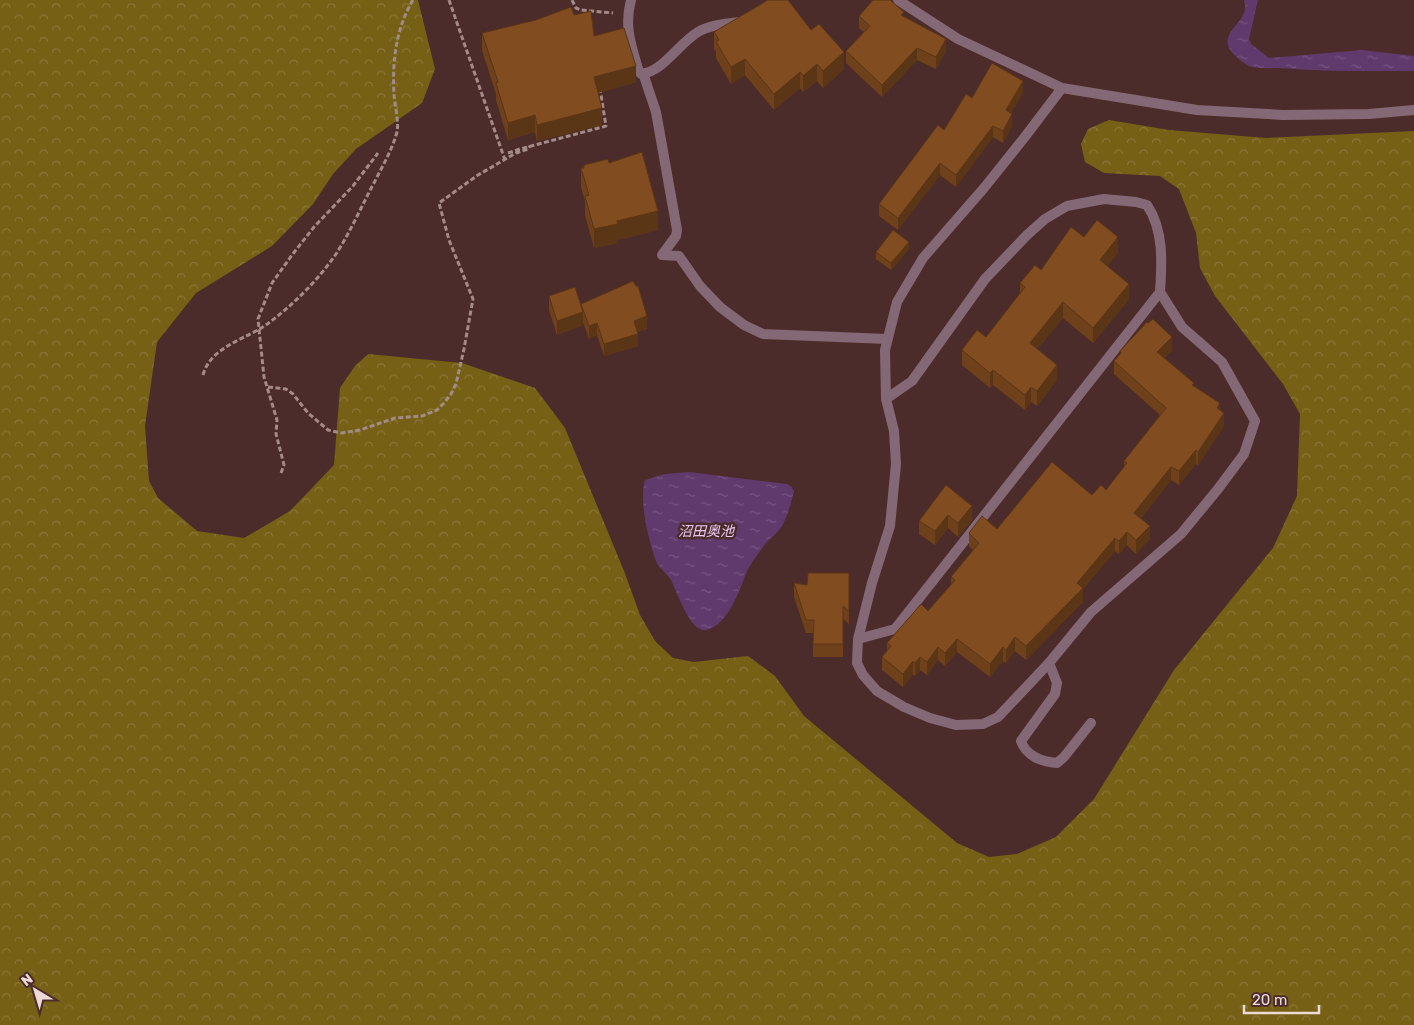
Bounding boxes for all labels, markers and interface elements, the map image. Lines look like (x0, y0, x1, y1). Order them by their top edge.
water label: 沼田奥池 (678, 523, 736, 540)
north arrow (10, 965, 60, 1015)
text: N (18, 970, 37, 990)
scale bar (1244, 982, 1319, 1014)
text: 20 m (1252, 991, 1287, 1009)

